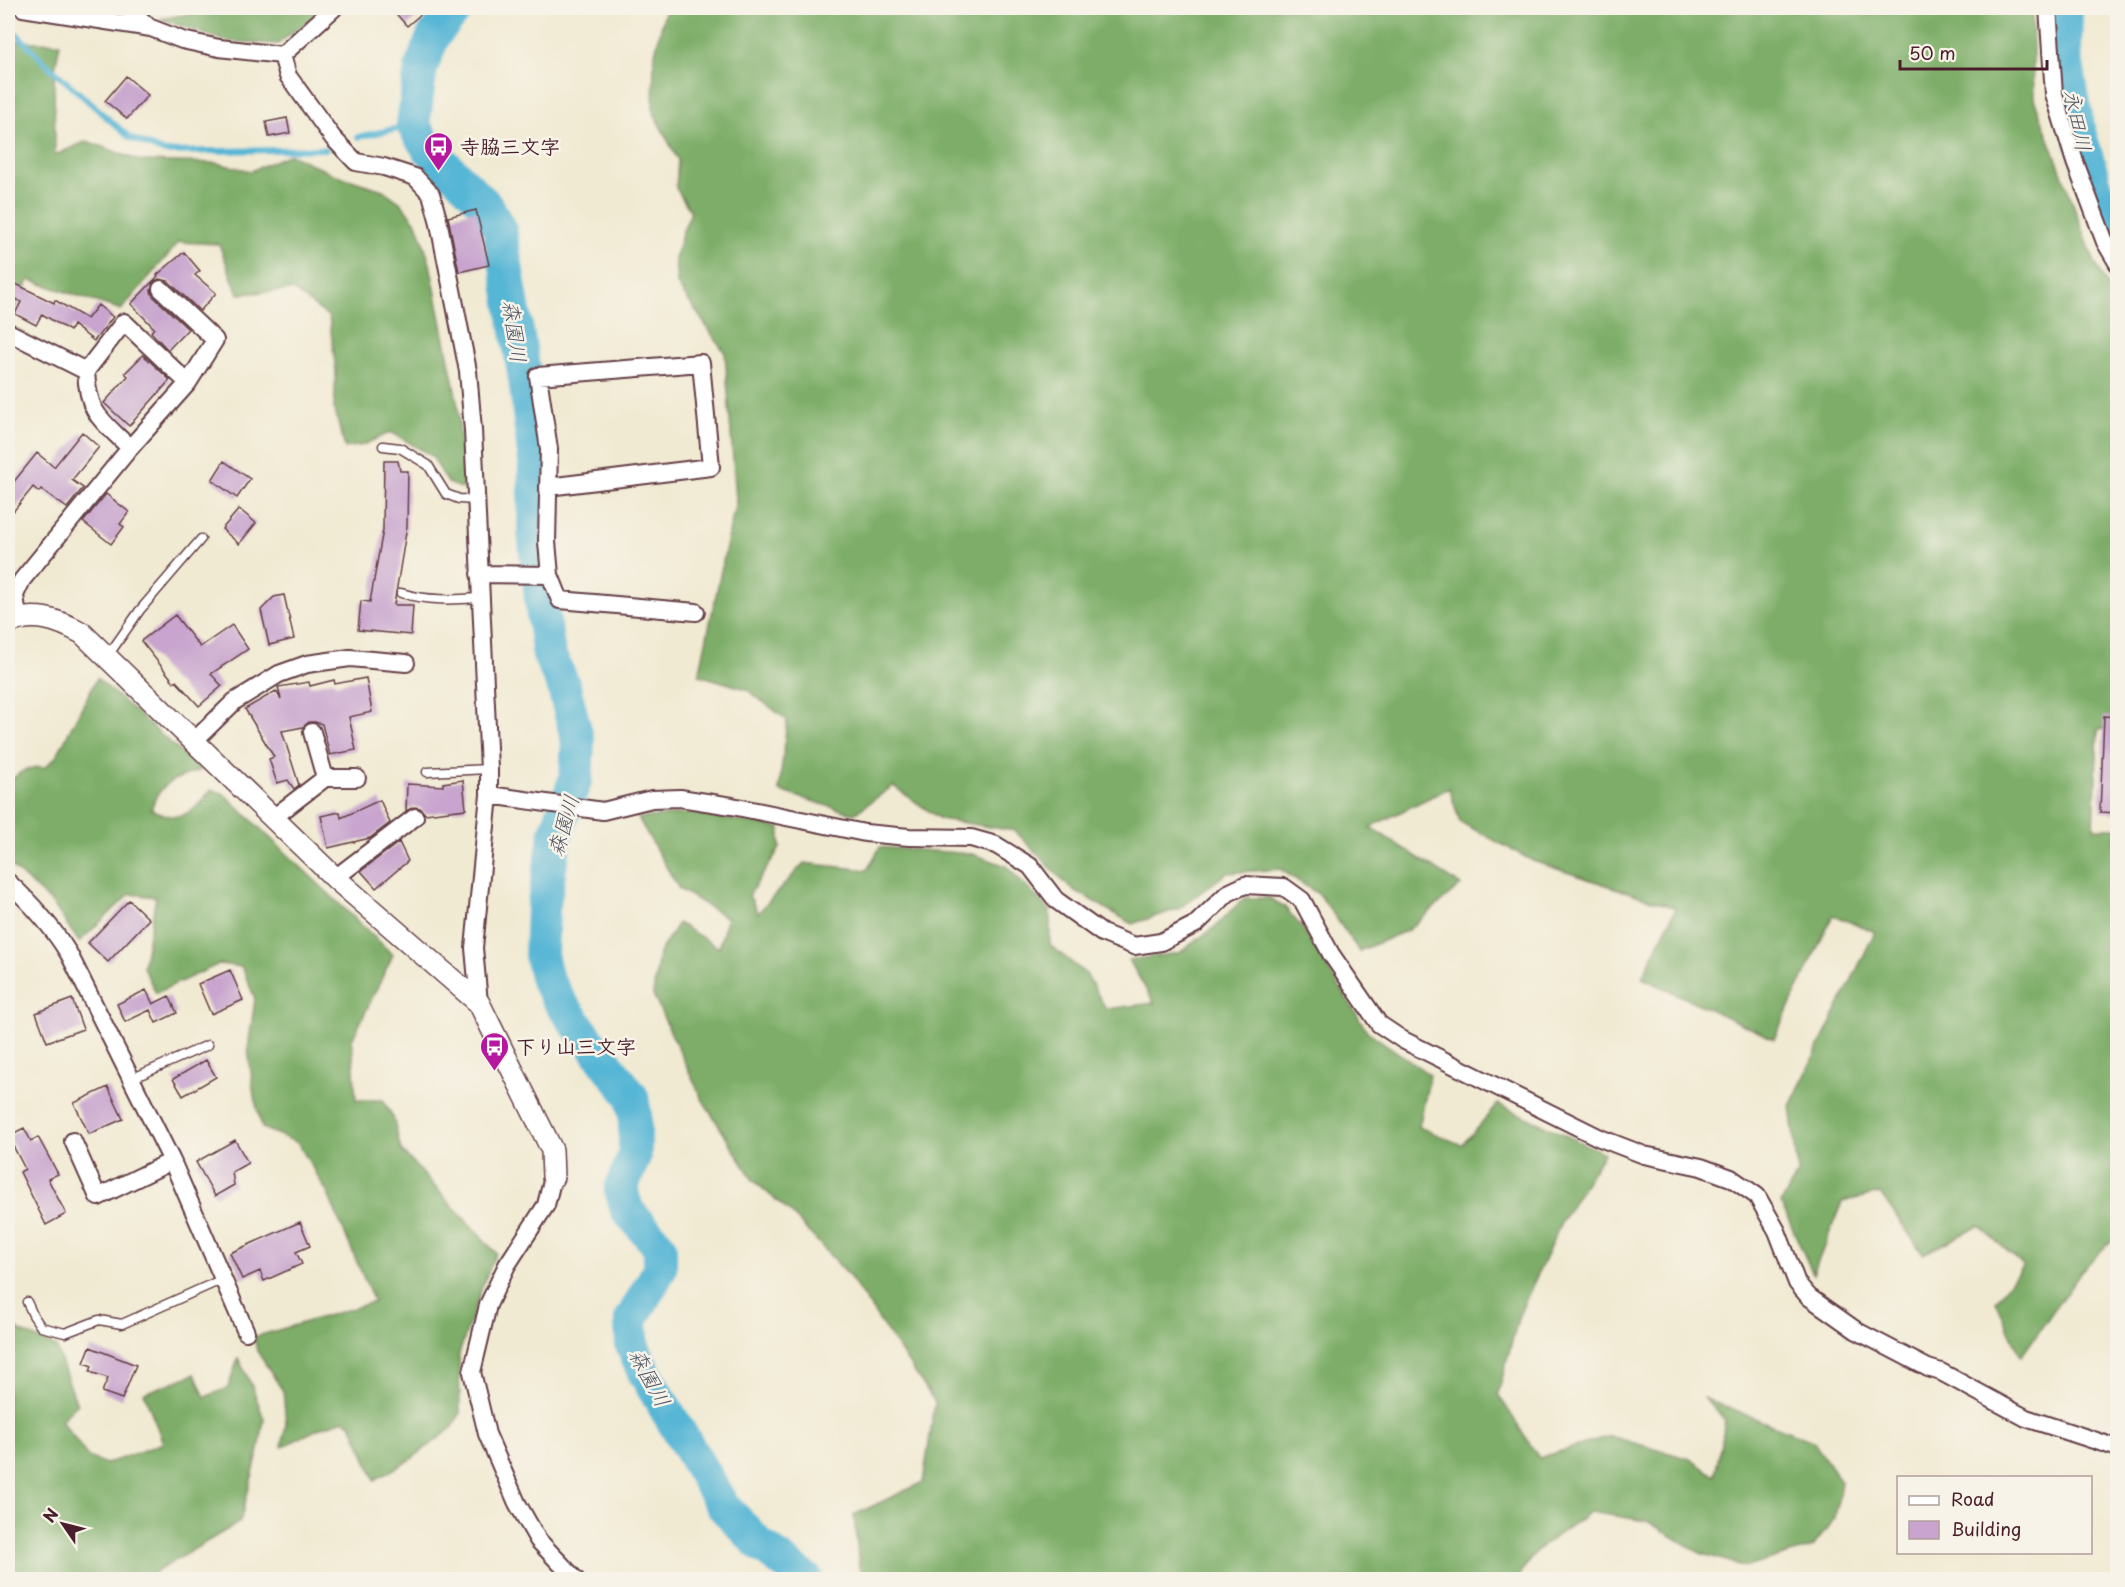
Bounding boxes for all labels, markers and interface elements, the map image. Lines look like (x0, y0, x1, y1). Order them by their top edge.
scale bar (1900, 33, 2047, 71)
text: 50 m (1909, 39, 1956, 66)
water label: 永田川 (2057, 86, 2101, 154)
bus stop icon: 寺脇三文字 (423, 130, 455, 172)
place label: 寺脇三文字 (460, 131, 560, 161)
water label: 森園川 (496, 298, 536, 364)
water label: 森園川 (538, 790, 586, 860)
bus stop icon: 下り山三文字 (479, 1030, 511, 1072)
place label: 下り山三文字 (516, 1031, 636, 1061)
water label: 森園川 (622, 1342, 680, 1412)
legend (1897, 1476, 2092, 1554)
text: Road (1951, 1485, 1995, 1512)
north arrow (33, 1494, 93, 1554)
text: N (36, 1503, 63, 1527)
text: Building (1951, 1515, 2021, 1542)

